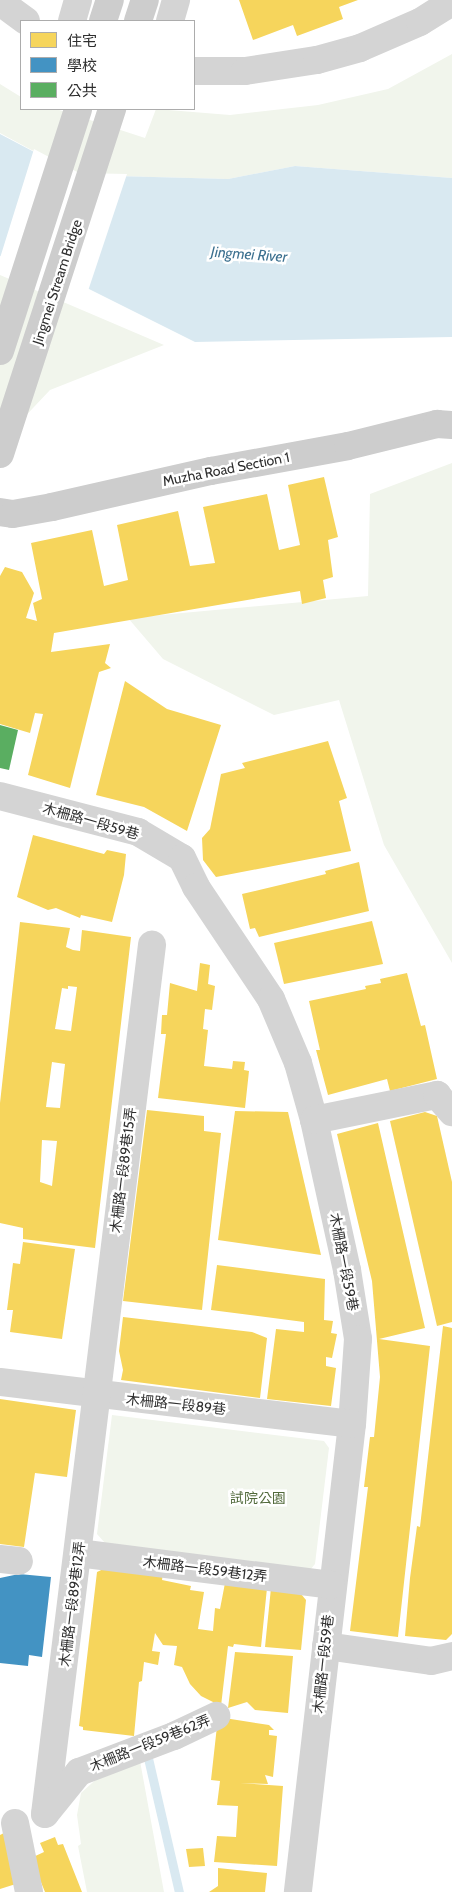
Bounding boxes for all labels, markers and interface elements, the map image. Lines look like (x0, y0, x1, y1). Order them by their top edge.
legend (20, 20, 195, 110)
text: 住宅 (67, 32, 97, 50)
text: 學校 (67, 57, 97, 75)
text: 公共 (67, 82, 97, 100)
street label: Jingmei Stream Bridge (29, 217, 85, 347)
water label: Jingmei River (210, 243, 288, 267)
street label: Muzha Road Section 1 (161, 448, 291, 490)
street label: 木柵路一段59巷 (41, 799, 141, 843)
street label: 木柵路一段89巷15弄 (107, 1106, 139, 1234)
street label: 木柵路一段59巷 (326, 1212, 362, 1312)
street label: 木柵路一段89巷 (125, 1390, 227, 1418)
park label: 試院公園 (230, 1490, 286, 1506)
street label: 木柵路一段89巷12弄 (56, 1540, 88, 1668)
street label: 木柵路一段59巷12弄 (142, 1553, 268, 1585)
street label: 木柵路一段59巷 (309, 1614, 337, 1714)
street label: 木柵路一段59巷62弄 (87, 1711, 213, 1775)

